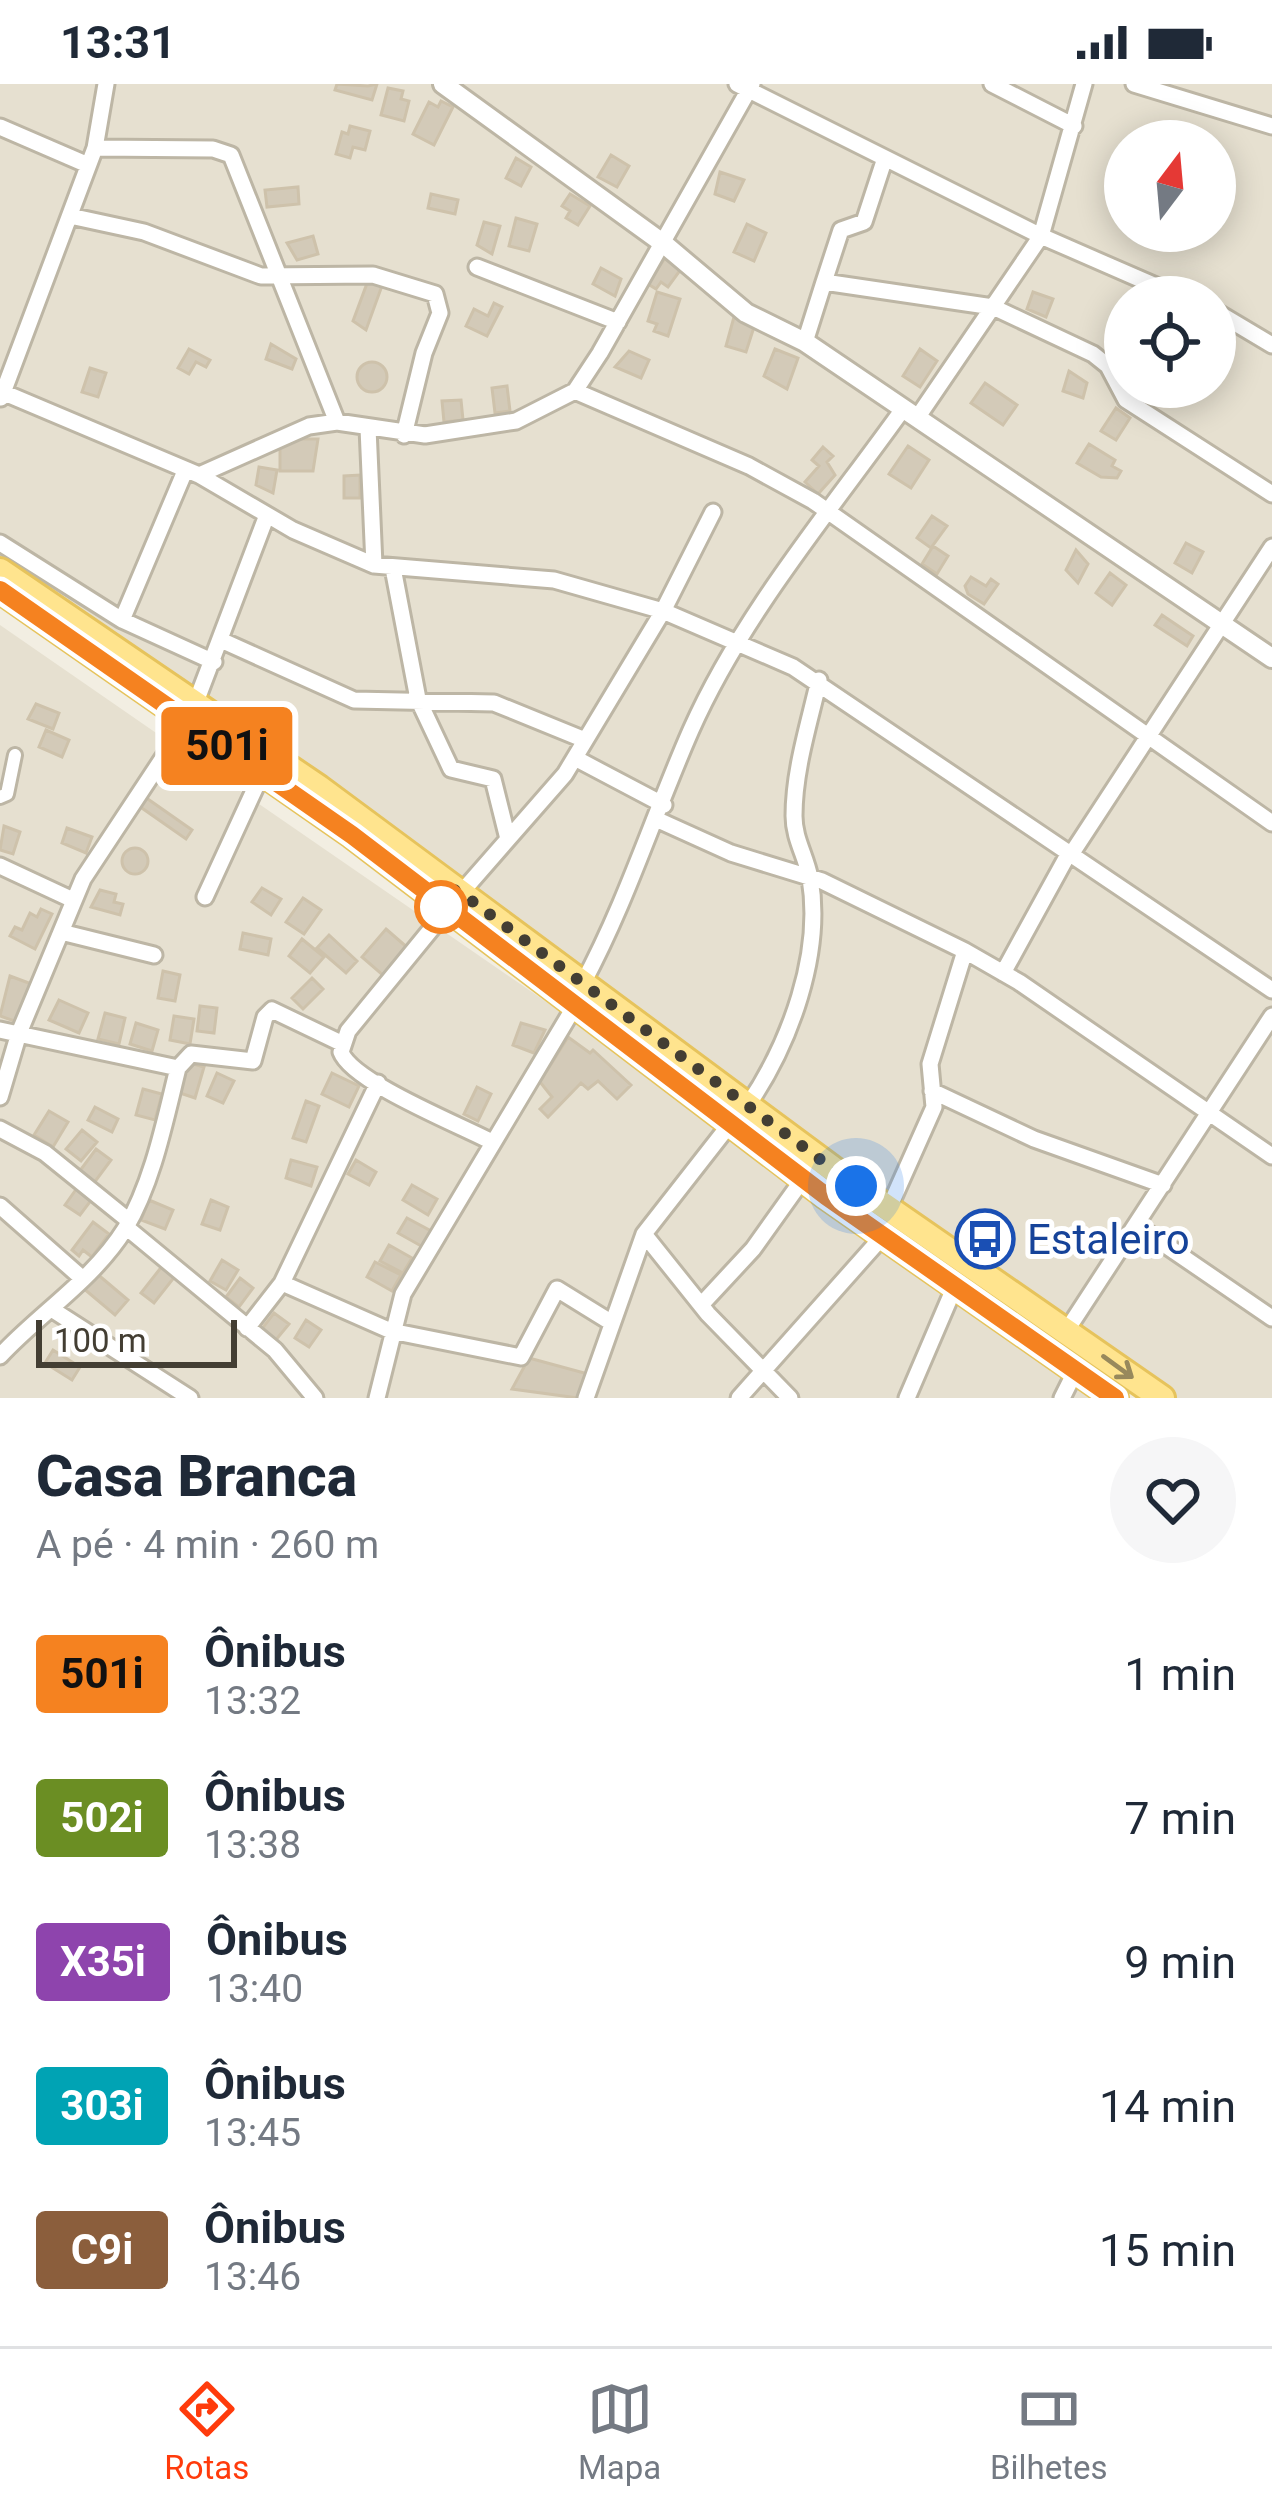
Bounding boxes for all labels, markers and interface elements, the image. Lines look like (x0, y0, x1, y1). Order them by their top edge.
text: 13:31 (60, 16, 176, 69)
north arrow (1104, 120, 1236, 252)
map controls (1104, 120, 1236, 408)
button: locate (1104, 276, 1236, 408)
line badge: 501i (143, 707, 311, 785)
text: 501i (185, 721, 269, 770)
unlabelled marker (416, 882, 466, 932)
your location (826, 1156, 886, 1216)
bus stop icon: Estaleiro (954, 1208, 1016, 1270)
place label: Estaleiro (1027, 1215, 1190, 1264)
scale bar (36, 1314, 237, 1367)
text: 100 m (54, 1321, 147, 1360)
one-way arrow (1101, 1354, 1134, 1379)
button: heart (1110, 1437, 1236, 1563)
text: Casa Branca (36, 1443, 357, 1510)
text: A pé · 4 min · 260 m (36, 1522, 379, 1568)
text: Ônibus (204, 1625, 346, 1678)
text: 1 min (1124, 1648, 1236, 1701)
text: 501i (60, 1649, 144, 1698)
text: 13:32 (204, 1678, 301, 1724)
text: Ônibus (204, 1769, 346, 1822)
text: 7 min (1124, 1792, 1236, 1845)
text: 502i (60, 1793, 144, 1842)
text: 13:38 (204, 1822, 301, 1868)
text: Ônibus (206, 1913, 348, 1966)
text: 9 min (1124, 1936, 1236, 1989)
text: X35i (60, 1937, 146, 1986)
text: 13:40 (206, 1966, 303, 2012)
text: Ônibus (204, 2057, 346, 2110)
text: 14 min (1099, 2080, 1236, 2133)
text: 303i (60, 2081, 144, 2130)
text: 13:45 (204, 2110, 301, 2156)
text: Ônibus (204, 2201, 346, 2254)
text: 15 min (1099, 2224, 1236, 2277)
text: C9i (71, 2225, 133, 2274)
text: 13:46 (204, 2254, 301, 2300)
tab: Rotas (164, 2376, 249, 2487)
tab: Mapa (578, 2376, 661, 2487)
tab: Bilhetes (990, 2376, 1108, 2487)

